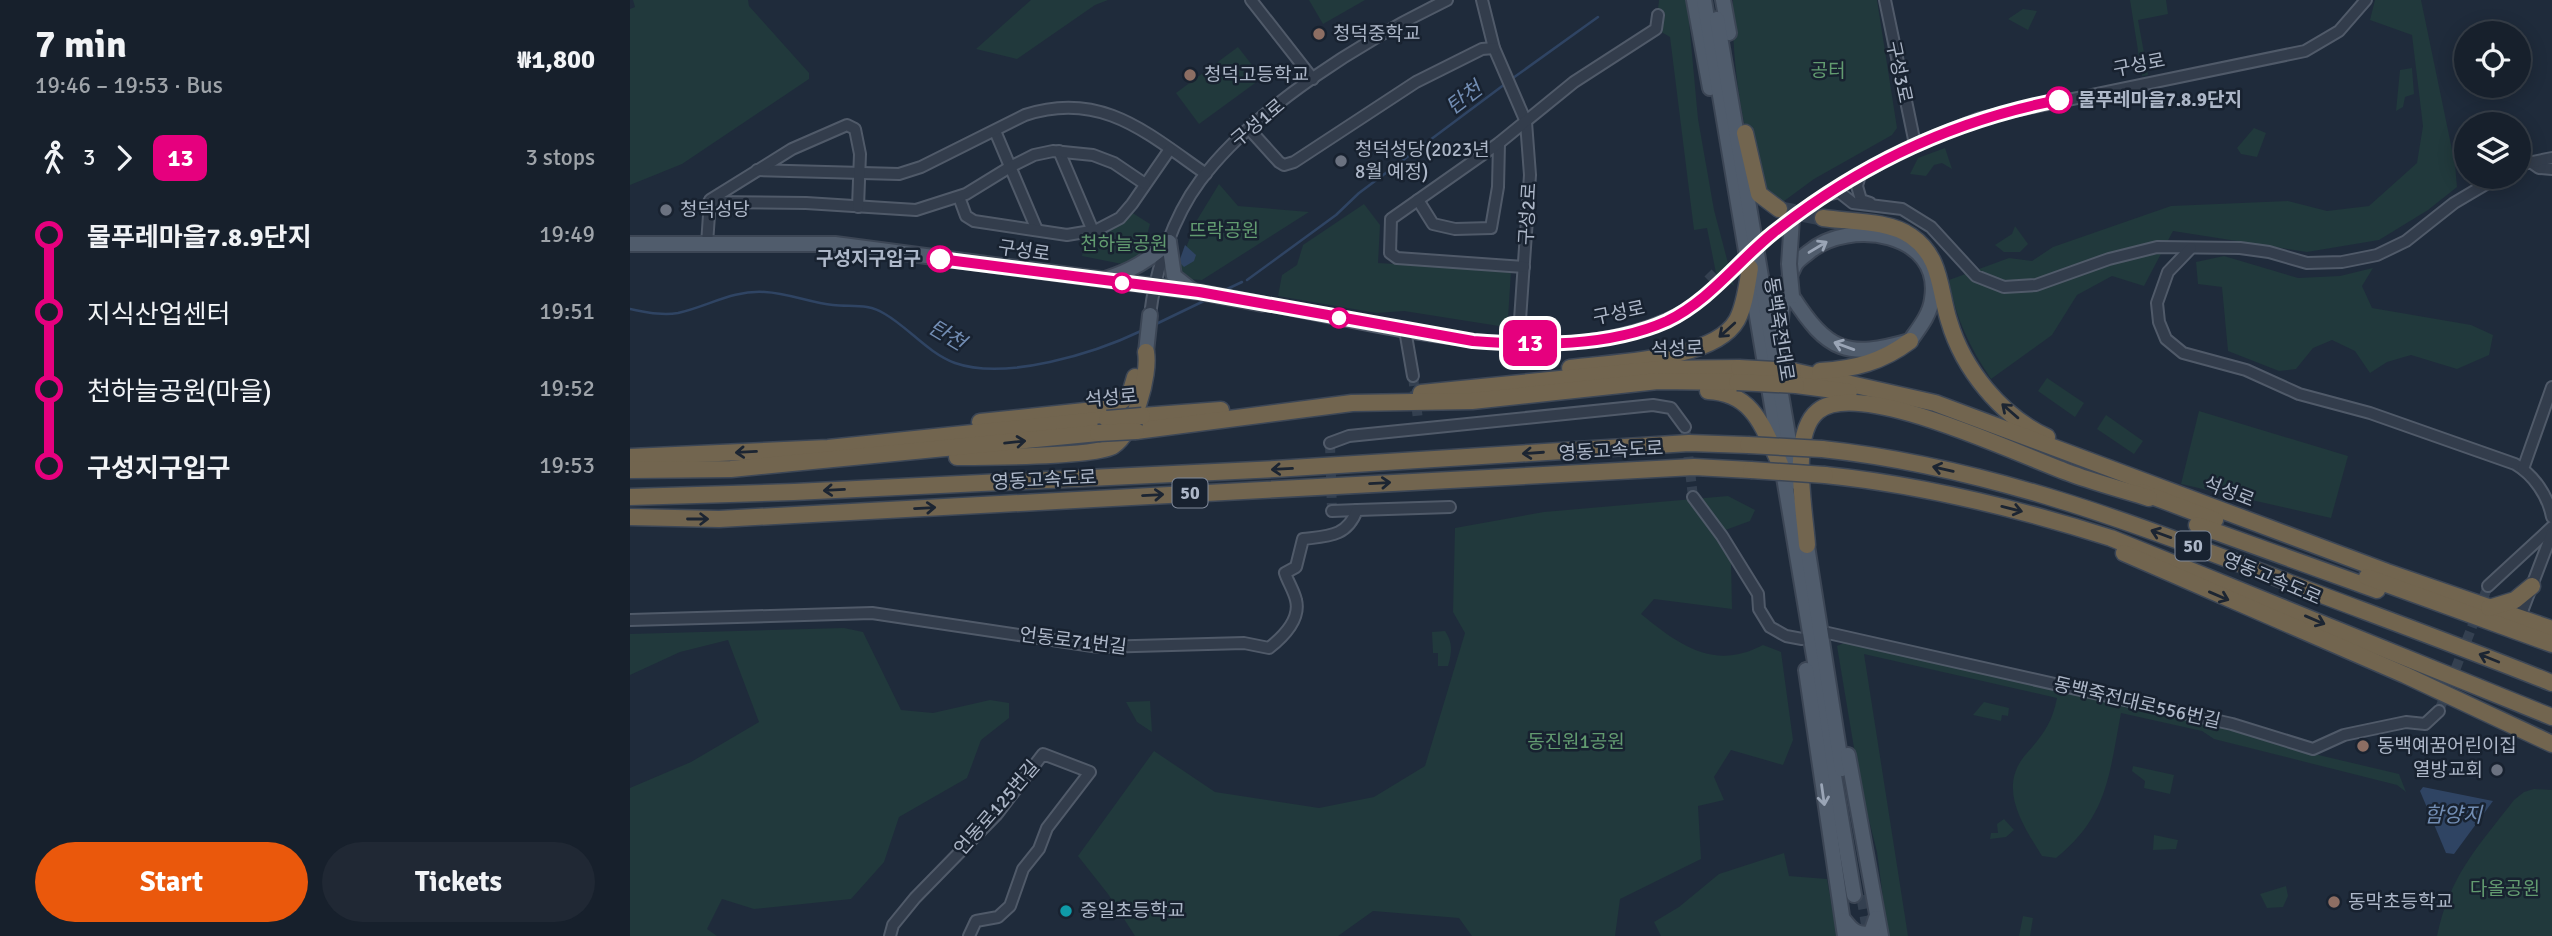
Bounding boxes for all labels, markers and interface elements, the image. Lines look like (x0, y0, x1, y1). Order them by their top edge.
text: 7 min (35, 21, 127, 68)
map controls (2454, 21, 2531, 189)
button: locate (2454, 21, 2531, 98)
place label: 청덕중학교 (1333, 22, 1420, 46)
marker: 청덕중학교 (1311, 26, 1327, 42)
street label: 구성3로 (1881, 39, 1917, 105)
text: ₩1,800 (517, 44, 595, 76)
street label: 구성로 (2111, 48, 2167, 82)
park label: 공터 (1811, 59, 1845, 83)
place label: 청덕고등학교 (1204, 63, 1309, 87)
marker: 청덕고등학교 (1182, 67, 1198, 83)
text: 19:46 – 19:53 · Bus (35, 71, 223, 100)
water label: 탄천 (1441, 74, 1489, 120)
marker: 물푸레마을7.8.9단지 (2046, 87, 2072, 113)
place label: 물푸레마을7.8.9단지 (2078, 88, 2242, 112)
street label: 구성1로 (1226, 94, 1290, 152)
button: layers (2454, 112, 2531, 189)
place label: 청덕성당(2023년 8월 예정) (1355, 138, 1490, 184)
icon: walk (35, 139, 73, 177)
icon: forward (105, 139, 143, 177)
text: 3 (83, 143, 95, 172)
text: 13 (167, 143, 193, 173)
text: 3 stops (525, 143, 595, 172)
marker: 청덕성당(2023년 8월 예정) (1333, 153, 1349, 169)
street label: 구성2로 (1514, 182, 1542, 246)
place label: 청덕성당 (680, 198, 750, 222)
marker: 청덕성당 (658, 202, 674, 218)
park label: 뜨락공원 (1189, 219, 1259, 243)
text: 19:49 (539, 220, 595, 249)
text: 물푸레마을7.8.9단지 (87, 222, 311, 254)
park label: 천하늘공원 (1080, 232, 1168, 256)
street label: 구성로 (996, 235, 1052, 267)
one-way arrow (1807, 240, 1827, 254)
marker: 구성지구입구 (927, 246, 953, 272)
place label: 구성지구입구 (816, 247, 921, 271)
unlabelled marker (1112, 273, 1132, 293)
street label: 동백죽전대로 (1759, 275, 1799, 383)
street label: 구성로 (1591, 296, 1647, 330)
text: 19:51 (539, 297, 595, 326)
text: 지식산업센터 (87, 299, 231, 331)
unlabelled marker (1329, 308, 1349, 328)
water label: 탄천 (924, 314, 973, 357)
line badge: 13 (1499, 320, 1562, 366)
one-way arrow (1718, 322, 1736, 338)
text: 13 (1517, 328, 1543, 358)
street label: 석성로 (1650, 336, 1704, 362)
one-way arrow (1834, 339, 1856, 351)
text: 19:52 (539, 374, 595, 403)
text: 천하늘공원(마을) (87, 376, 272, 408)
street label: 석성로 (1084, 384, 1138, 412)
one-way arrow (2002, 403, 2019, 420)
one-way arrow (1004, 435, 1026, 448)
street label: 영동고속도로 (1558, 436, 1664, 466)
one-way arrow (735, 446, 758, 459)
one-way arrow (1522, 447, 1545, 460)
text: 19:53 (539, 451, 595, 480)
text: 구성지구입구 (87, 453, 231, 485)
one-way arrow (1932, 462, 1955, 475)
one-way arrow (1271, 463, 1293, 476)
street label: 영동고속도로 (991, 465, 1097, 495)
street label: 석성로 (2200, 471, 2258, 513)
one-way arrow (1368, 477, 1391, 490)
road number: 50 (1172, 478, 1208, 508)
one-way arrow (823, 484, 846, 497)
one-way arrow (1141, 488, 1163, 501)
one-way arrow (914, 501, 936, 514)
one-way arrow (2001, 503, 2023, 516)
one-way arrow (686, 512, 709, 526)
one-way arrow (2151, 527, 2173, 539)
road number: 50 (2176, 532, 2210, 560)
street label: 영동고속도로 (2219, 547, 2325, 611)
one-way arrow (2208, 590, 2230, 603)
one-way arrow (2304, 614, 2326, 627)
street label: 언동로71번길 (1018, 623, 1128, 659)
one-way arrow (2478, 650, 2500, 663)
street label: 동백죽전대로556번길 (2051, 672, 2223, 734)
park label: 동진원1공원 (1527, 730, 1625, 754)
place label: 동백예꿈어린이집 (2377, 734, 2517, 758)
marker: 동백예꿈어린이집 (2355, 738, 2371, 754)
street label: 언동로125번길 (949, 756, 1045, 860)
place label: 열방교회 (2413, 758, 2483, 782)
marker: 열방교회 (2489, 762, 2505, 778)
one-way arrow (1817, 784, 1830, 806)
water label: 함양지 (2424, 802, 2484, 828)
button: Start (35, 842, 308, 922)
button: Tickets (322, 842, 595, 922)
park label: 다올공원 (2470, 877, 2540, 901)
place label: 동막초등학교 (2348, 890, 2453, 914)
marker: 동막초등학교 (2326, 894, 2342, 910)
place label: 중일초등학교 (1080, 899, 1185, 923)
marker: 중일초등학교 (1058, 903, 1074, 919)

